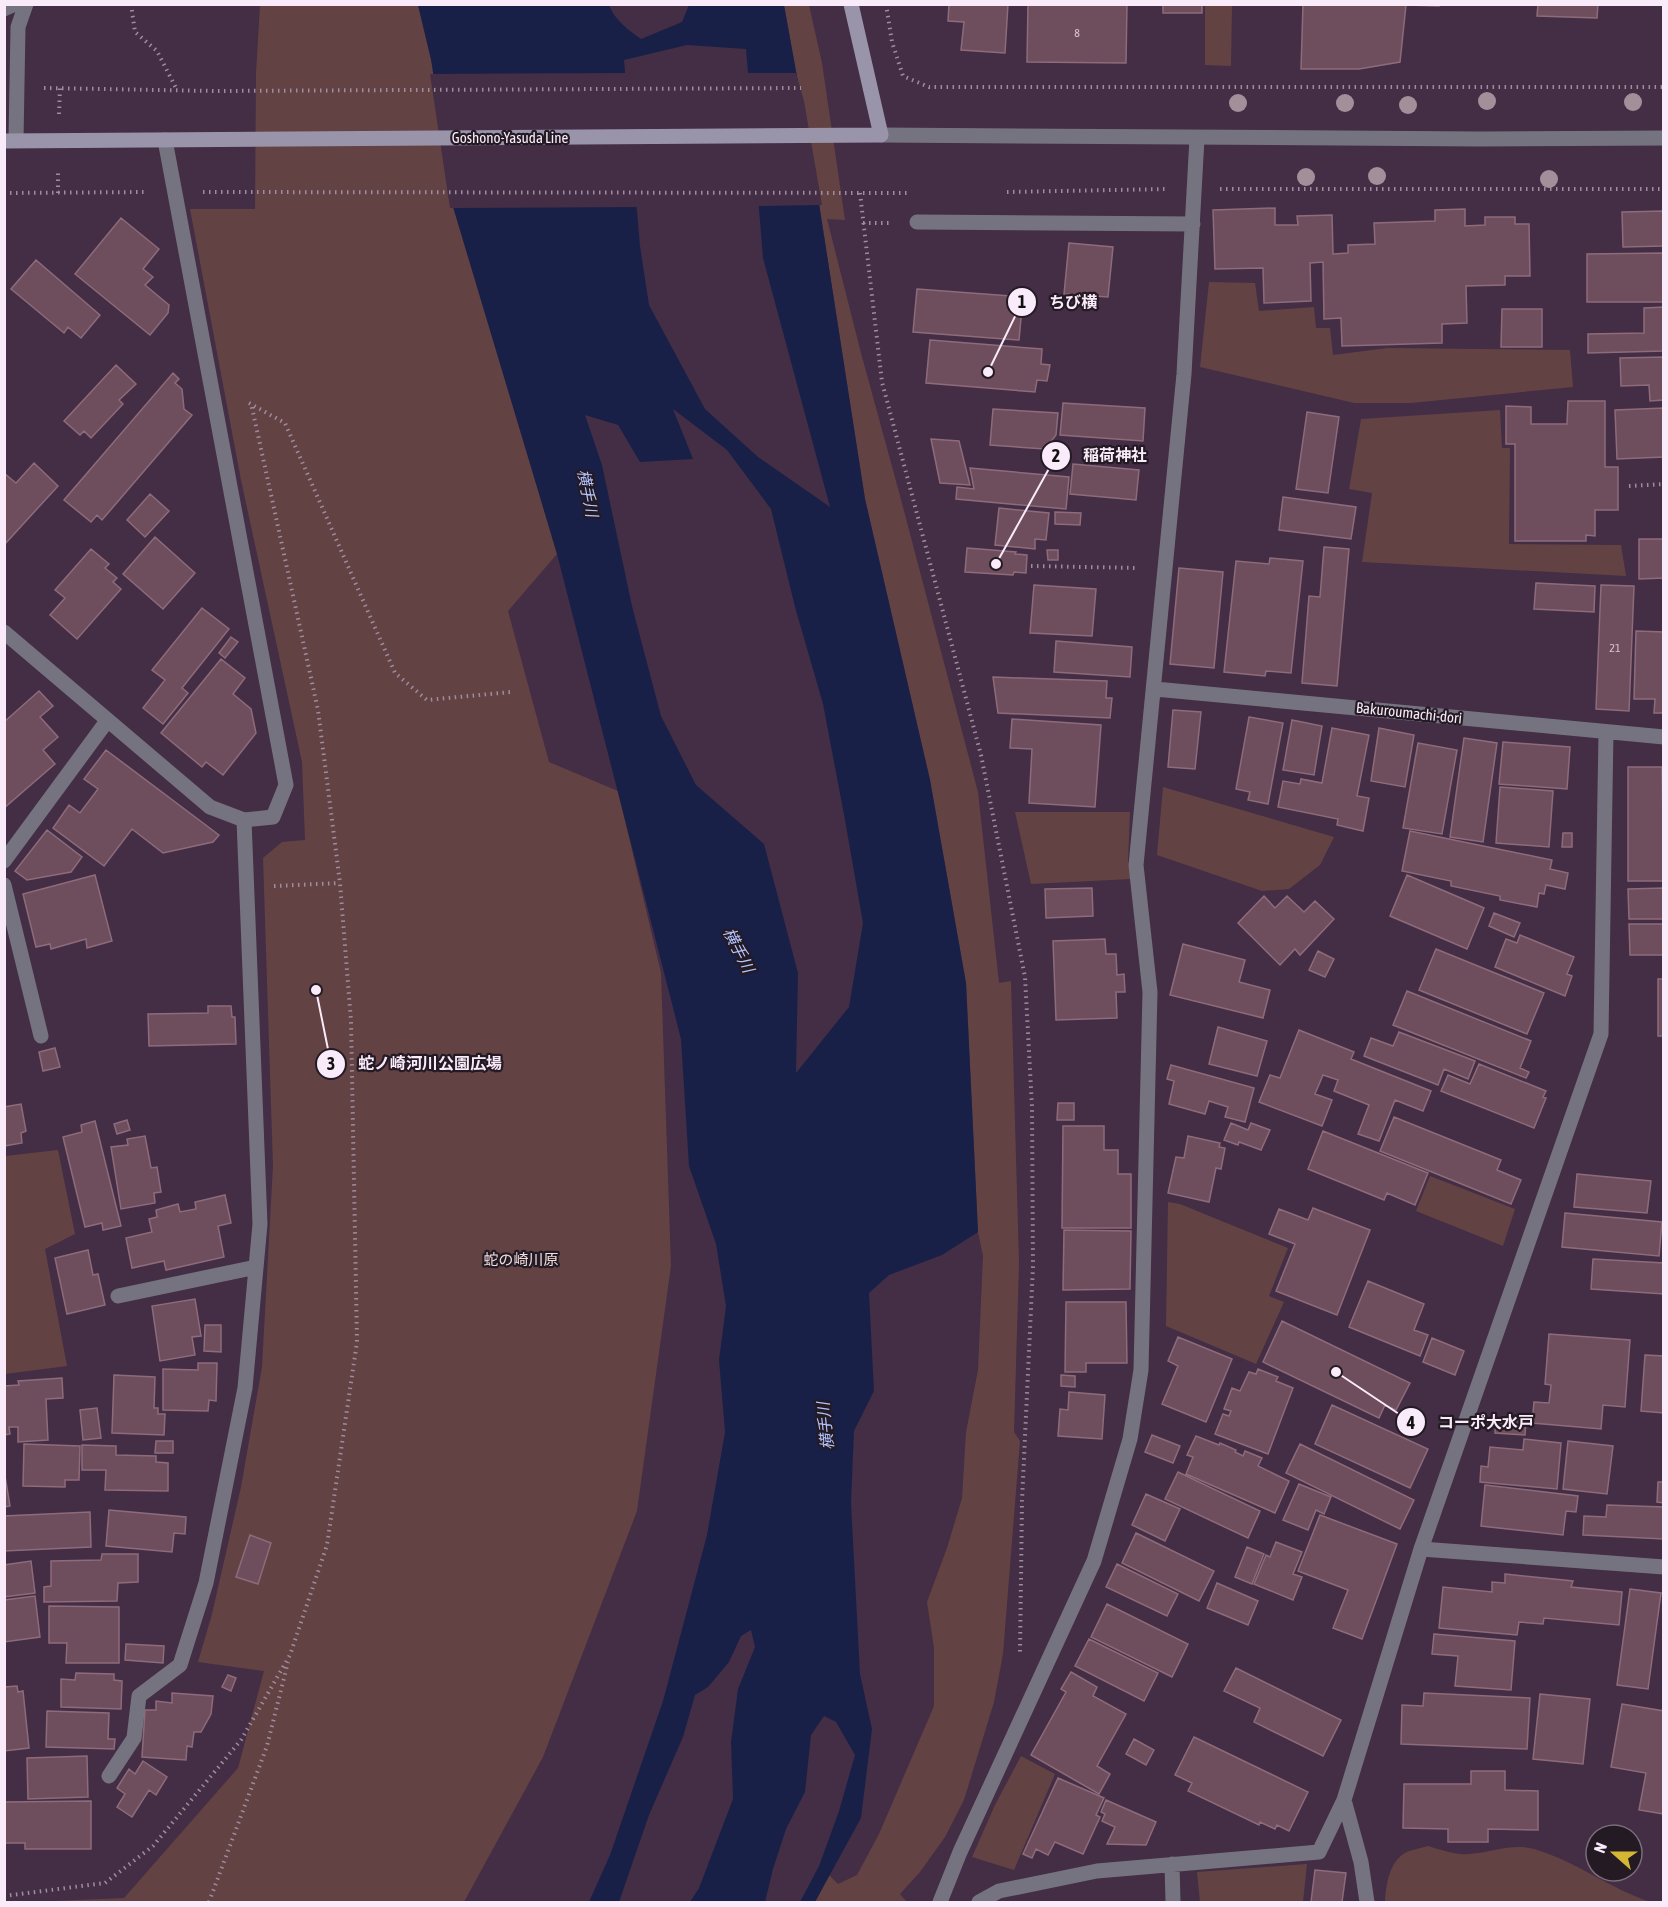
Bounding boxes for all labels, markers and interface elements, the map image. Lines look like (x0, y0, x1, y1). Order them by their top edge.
house number: 8 (1074, 26, 1080, 40)
street label: Goshono-Yasuda Line (452, 129, 568, 146)
callout: ちび横 (1007, 285, 1109, 319)
text: 1 (1018, 291, 1026, 312)
text: ちび横 (1049, 293, 1098, 311)
callout: 稲荷神社 (1041, 439, 1159, 473)
text: 2 (1052, 445, 1060, 466)
text: 稲荷神社 (1083, 446, 1147, 464)
water label: 横手川 (575, 468, 602, 520)
house number: 21 (1609, 641, 1621, 655)
street label: Bakuroumachi-dori (1355, 698, 1463, 727)
water label: 横手川 (720, 925, 759, 977)
callout: 蛇ノ崎河川公園広場 (316, 1047, 514, 1081)
text: 3 (327, 1053, 335, 1074)
text: 蛇ノ崎河川公園広場 (358, 1054, 502, 1072)
park label: 蛇の崎川原 (483, 1251, 559, 1268)
water label: 横手川 (813, 1399, 836, 1451)
callout: コーポ大水戸 (1396, 1405, 1546, 1439)
text: 4 (1406, 1412, 1415, 1433)
text: コーポ大水戸 (1438, 1413, 1534, 1431)
north arrow (1584, 1823, 1644, 1883)
text: N (1590, 1840, 1610, 1855)

